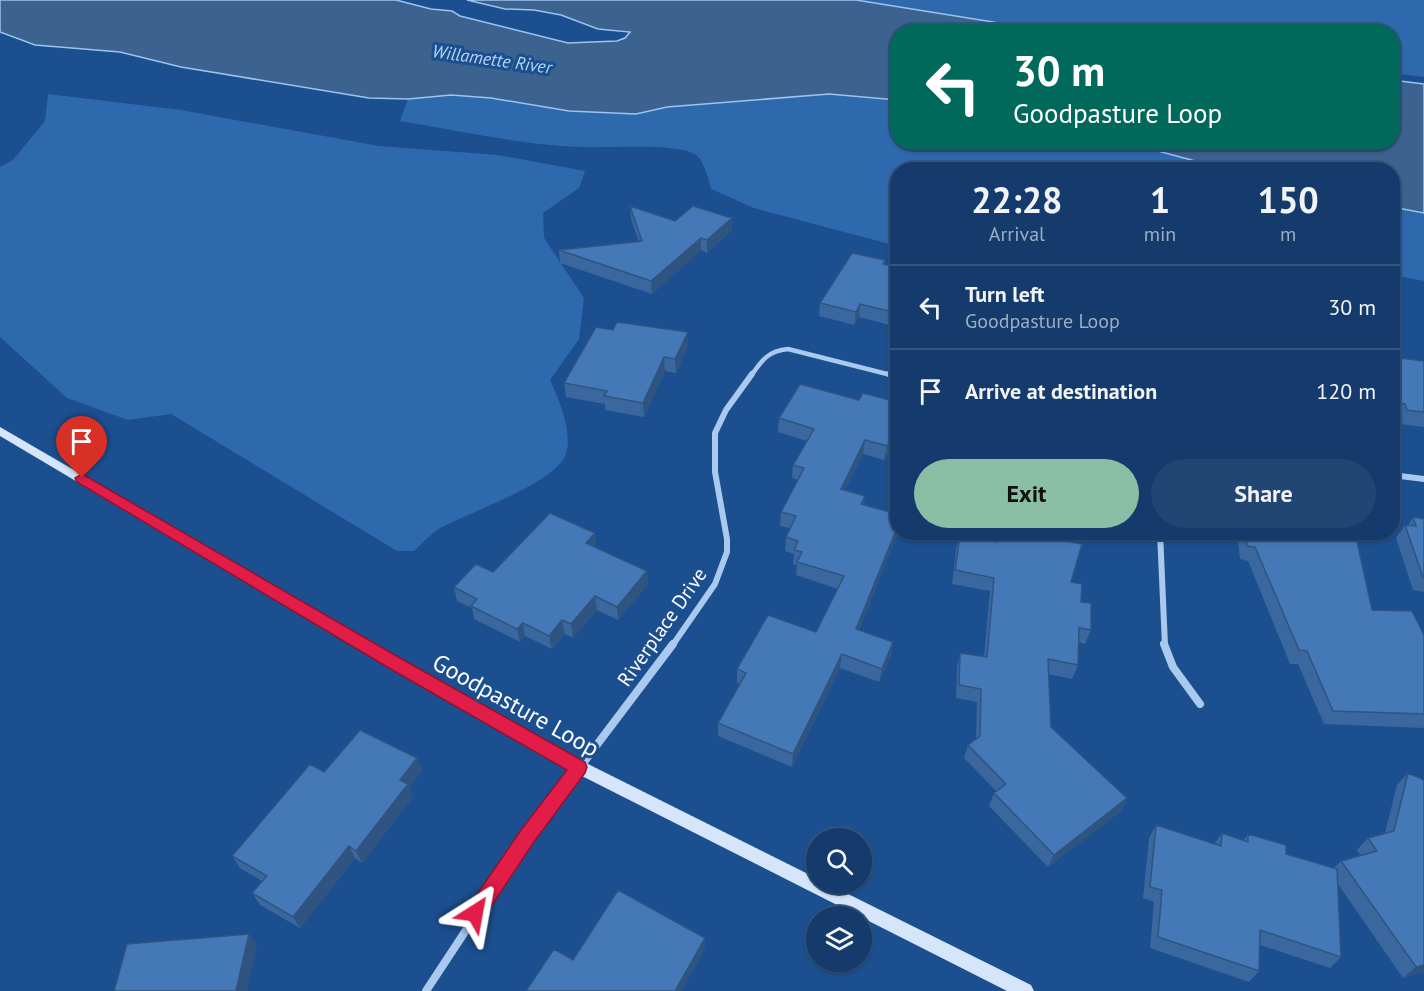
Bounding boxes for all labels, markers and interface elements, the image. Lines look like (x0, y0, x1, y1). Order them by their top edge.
water label: Willamette River (431, 39, 554, 79)
text: 30 m (1013, 43, 1105, 98)
icon: left (914, 48, 992, 126)
text: Goodpasture Loop (1013, 96, 1222, 130)
text: 22:28 (971, 176, 1063, 223)
text: 1 (1150, 176, 1170, 223)
text: 150 (1258, 176, 1319, 223)
text: Arrival (989, 221, 1045, 247)
text: min (1144, 221, 1176, 247)
text: m (1280, 221, 1296, 247)
text: Turn left (965, 280, 1045, 308)
icon: left (914, 291, 947, 324)
text: 30 m (1328, 293, 1376, 321)
text: Goodpasture Loop (965, 308, 1120, 334)
icon: arrive (914, 375, 947, 408)
text: Arrive at destination (965, 377, 1157, 405)
text: 120 m (1316, 377, 1376, 405)
pin (56, 416, 107, 478)
icon: arrive (65, 425, 98, 458)
button: Exit (914, 459, 1139, 528)
button: Share (1151, 459, 1376, 528)
street label: Riverplace Drive (611, 563, 713, 691)
street label: Goodpasture Loop (427, 646, 605, 764)
map controls (806, 828, 872, 972)
button: search (806, 828, 872, 894)
position arrow (443, 881, 507, 945)
button: layers (806, 906, 872, 972)

